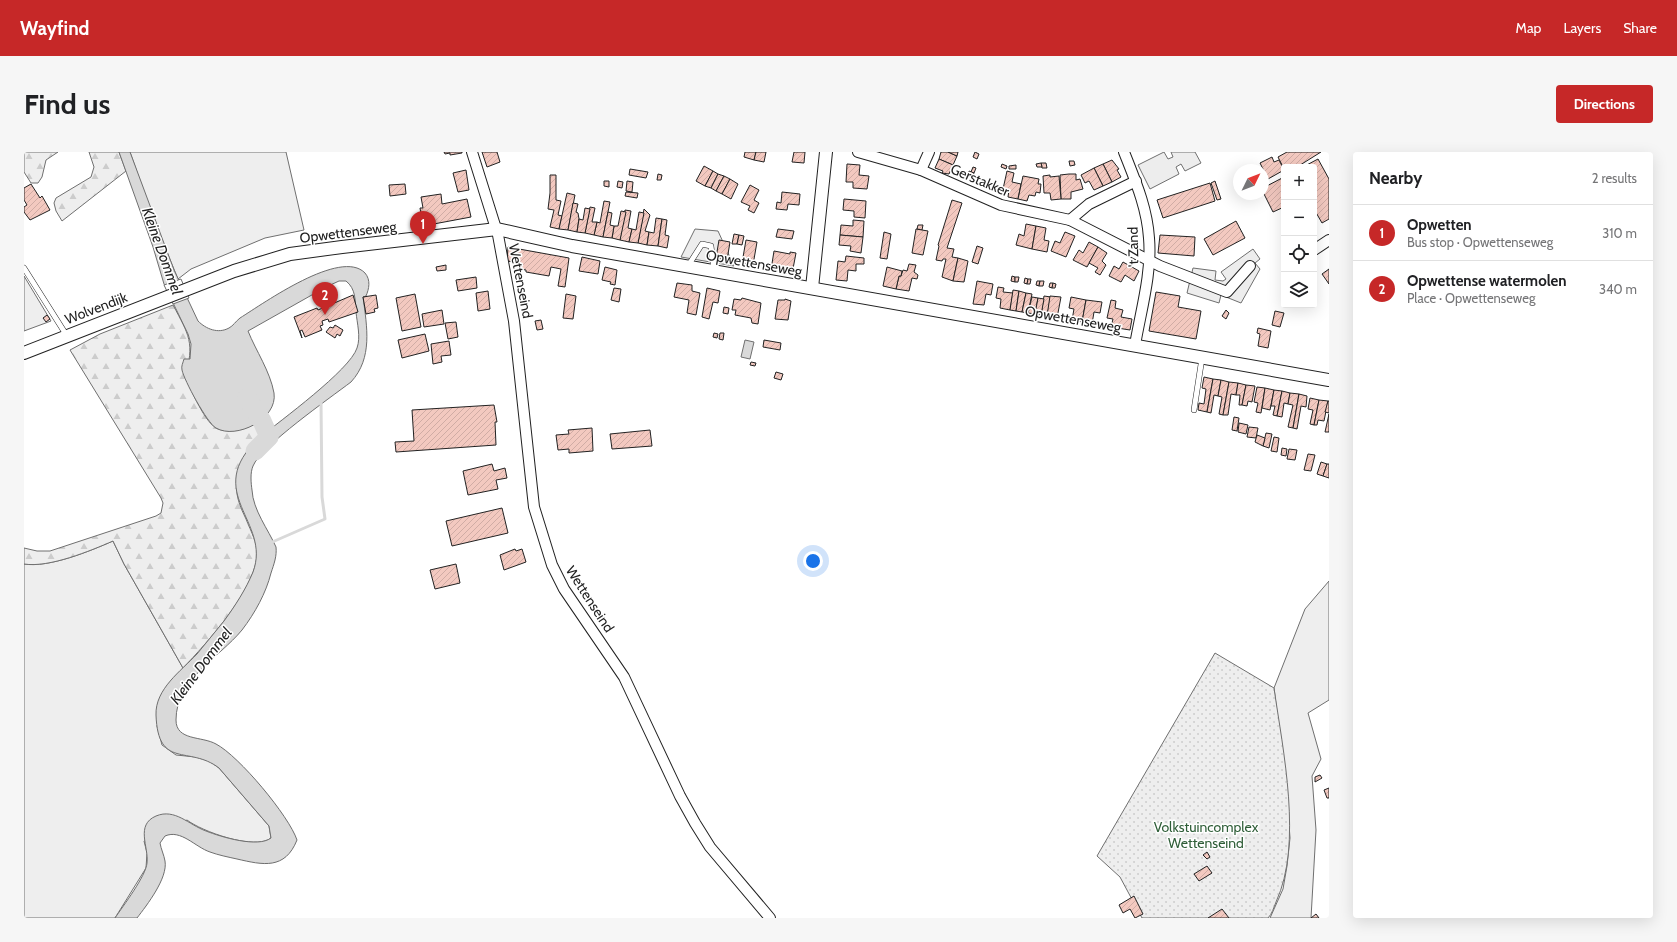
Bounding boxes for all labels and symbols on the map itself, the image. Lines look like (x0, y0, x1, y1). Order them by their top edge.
street label: Gerstakker (948, 160, 1013, 201)
north arrow (1233, 164, 1269, 200)
water label: Kleine Dommel (138, 205, 186, 298)
pin: 1 (410, 211, 436, 244)
street label: Opwettenseweg (299, 217, 398, 247)
street label: 't Zand (1124, 227, 1142, 267)
street label: Wettenseind (505, 242, 537, 320)
street label: Opwettenseweg (705, 246, 804, 280)
pin: 2 (312, 282, 338, 315)
street label: Wolvendijk (62, 288, 130, 328)
street label: Opwettenseweg (1024, 302, 1123, 336)
your location (803, 551, 823, 571)
street label: Wettenseind (562, 562, 618, 636)
water label: Kleine Dommel (166, 624, 236, 708)
park label: Volkstuincomplex Wettenseind (1154, 818, 1259, 852)

